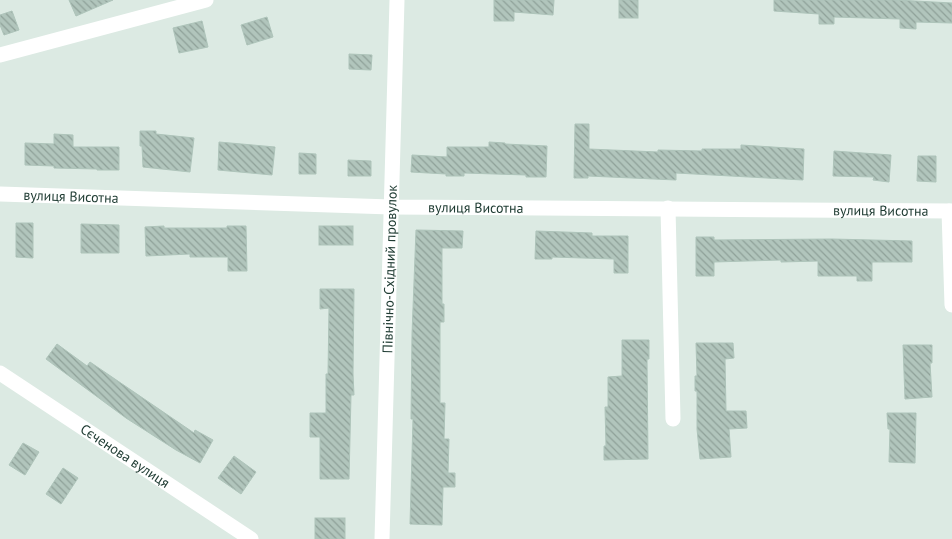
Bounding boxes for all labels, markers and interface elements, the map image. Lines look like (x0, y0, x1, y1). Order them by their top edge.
street label: Північно-Східний провулок (378, 184, 401, 354)
street label: вулиця Висотна (23, 186, 119, 207)
street label: вулиця Висотна (428, 198, 524, 217)
street label: вулиця Висотна (833, 201, 929, 220)
street label: Сєченова вулиця (77, 420, 173, 492)

